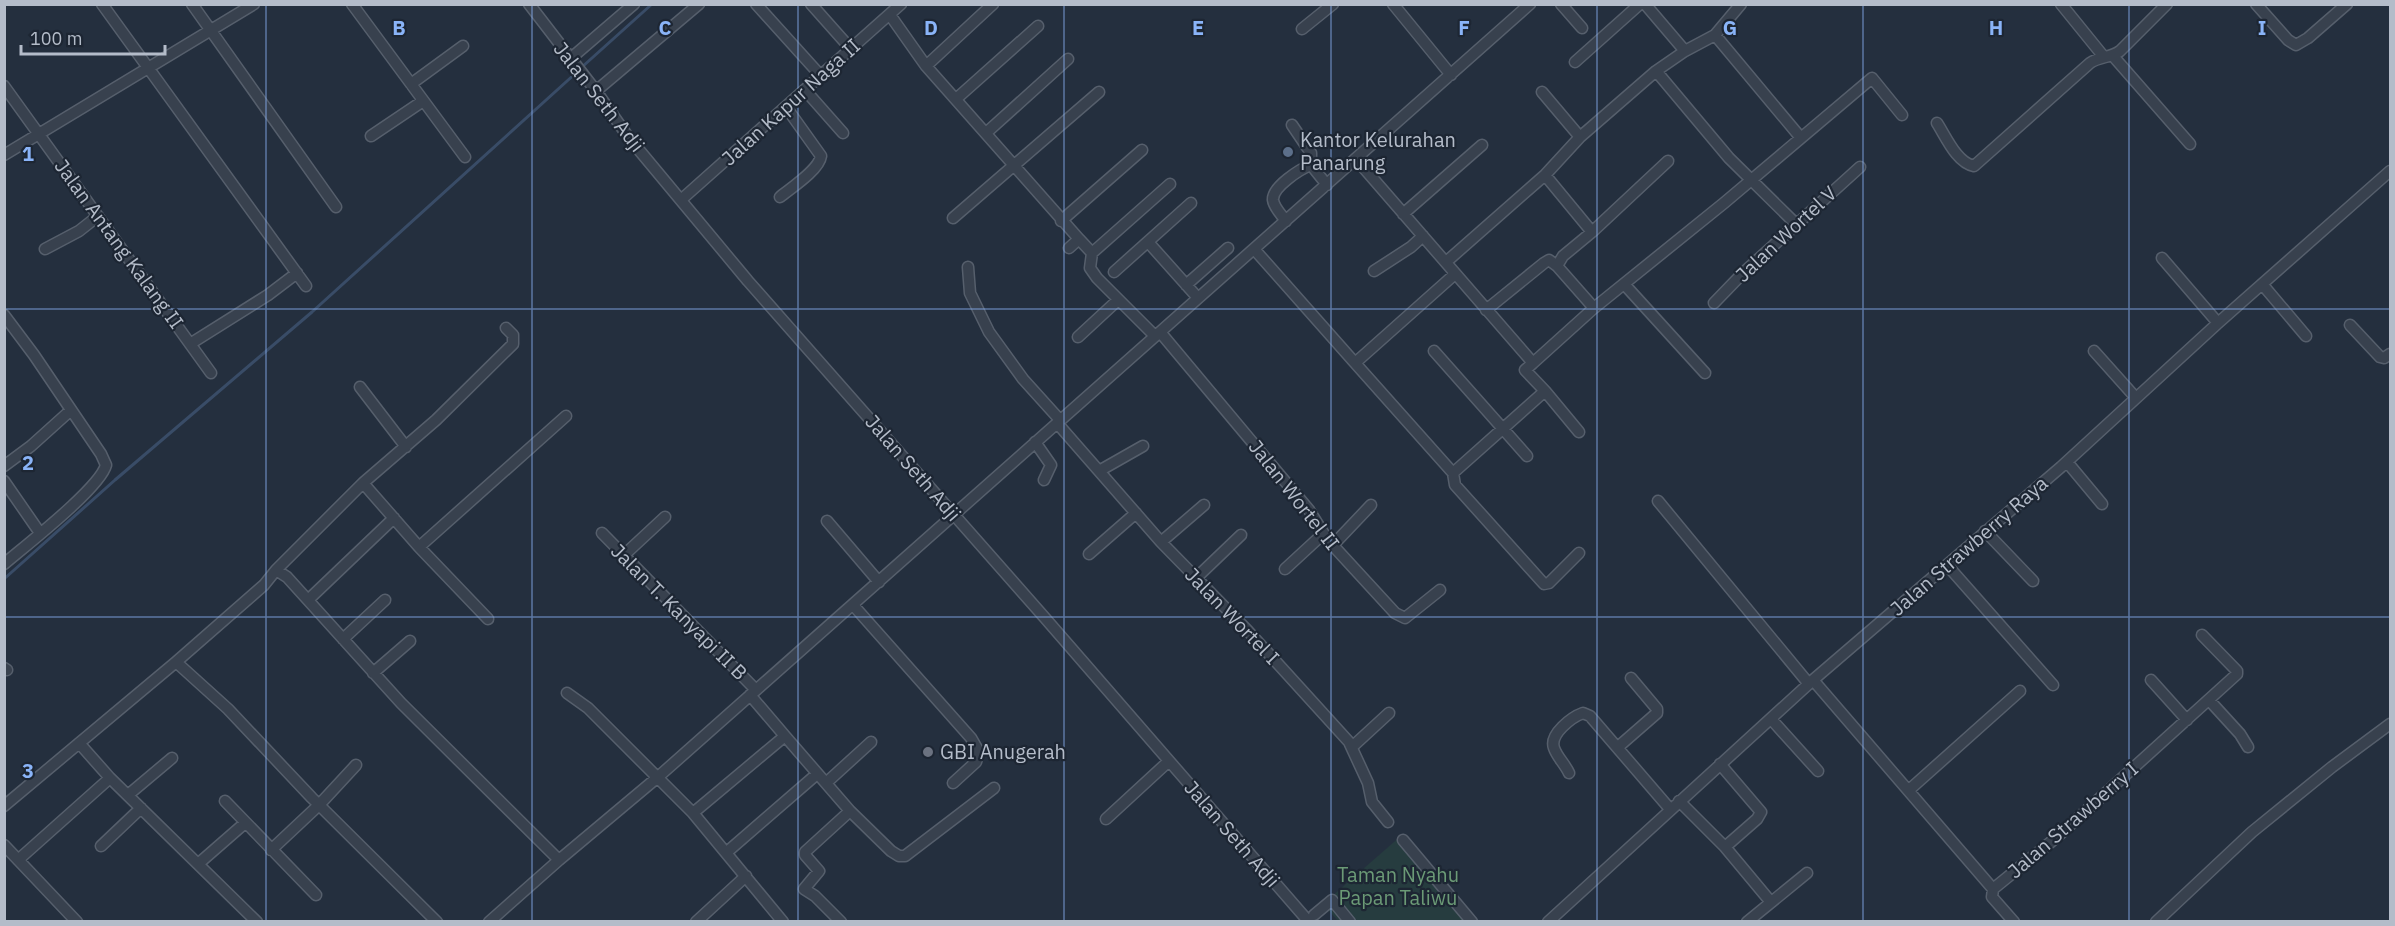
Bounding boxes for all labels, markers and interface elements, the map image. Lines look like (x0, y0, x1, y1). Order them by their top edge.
text: B (392, 14, 406, 41)
text: C (658, 14, 672, 41)
text: D (924, 14, 938, 41)
text: E (1192, 14, 1204, 41)
text: F (1458, 14, 1470, 41)
text: G (1723, 14, 1737, 41)
text: H (1989, 14, 2003, 41)
text: I (2258, 14, 2266, 41)
scale bar (21, 18, 165, 56)
text: 100 m (30, 27, 82, 50)
street label: Jalan Kapur Naga II (716, 32, 866, 171)
street label: Jalan Seth Adji (548, 36, 651, 157)
place label: Kantor Kelurahan Panarung (1300, 126, 1456, 176)
text: 1 (22, 140, 34, 167)
marker: Kantor Kelurahan Panarung (1281, 145, 1295, 159)
street label: Jalan Antang Kalang II (49, 153, 190, 334)
street label: Jalan Wortel V (1729, 180, 1842, 288)
street label: Jalan Seth Adji (859, 409, 967, 527)
street label: Jalan Wortel II (1243, 434, 1346, 556)
text: 2 (22, 449, 34, 476)
street label: Jalan Strawberry Raya (1884, 469, 2053, 622)
street label: Jalan T. Kanyapi II B (605, 537, 754, 686)
street label: Jalan Wortel I (1179, 561, 1286, 670)
place label: GBI Anugerah (940, 738, 1066, 765)
marker: GBI Anugerah (921, 745, 935, 759)
street label: Jalan Strawberry I (2002, 755, 2144, 884)
text: 3 (22, 757, 34, 784)
street label: Jalan Seth Adji (1178, 775, 1286, 893)
park label: Taman Nyahu Papan Taliwu (1337, 861, 1459, 911)

